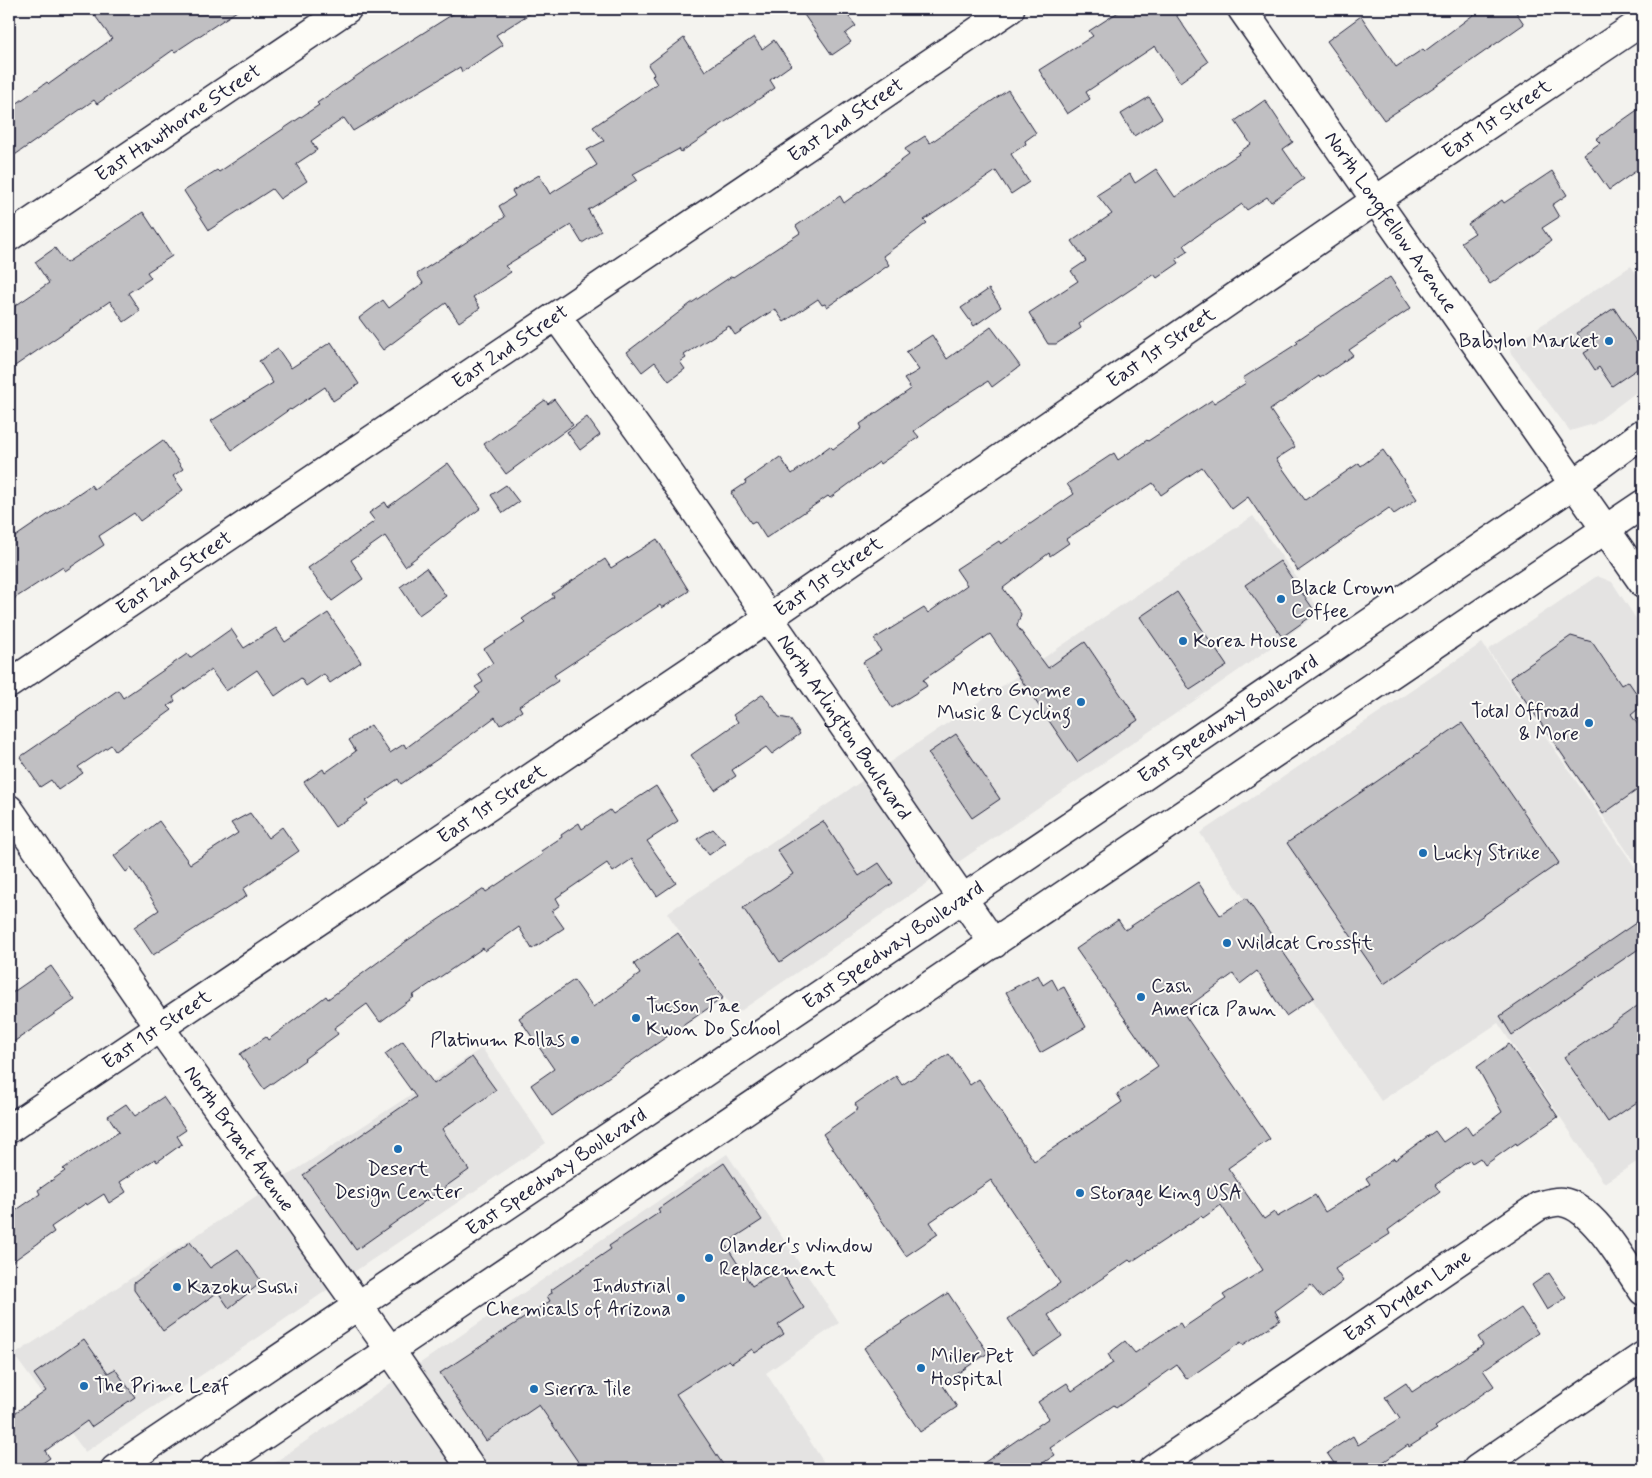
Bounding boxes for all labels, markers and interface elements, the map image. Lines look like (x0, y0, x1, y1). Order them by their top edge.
street label: East Hawthorne Street (90, 57, 266, 188)
street label: East 2nd Street (782, 71, 909, 169)
street label: East 1st Street (1437, 73, 1557, 166)
street label: North Longfellow Avenue (1318, 126, 1464, 318)
street label: East 2nd Street (447, 298, 573, 396)
street label: East 1st Street (1102, 301, 1221, 395)
place label: Babylon Market (1459, 328, 1599, 355)
marker: Babylon Market (1603, 335, 1615, 347)
street label: East 2nd Street (111, 524, 237, 622)
street label: East 1st Street (769, 530, 888, 624)
place label: Black Crown Coffee (1291, 575, 1395, 625)
marker: Black Crown Coffee (1275, 593, 1287, 605)
place label: Korea House (1193, 628, 1298, 655)
street label: North Arlington Boulevard (771, 629, 918, 825)
marker: Korea House (1177, 635, 1189, 647)
street label: East Speedway Boulevard (1132, 648, 1323, 790)
place label: Metro Gnome Music & Cycling (937, 677, 1071, 729)
marker: Metro Gnome Music & Cycling (1075, 696, 1087, 708)
place label: Total Offroad & More (1471, 698, 1579, 748)
marker: Total Offroad & More (1583, 717, 1595, 729)
street label: East 1st Street (432, 758, 552, 851)
place label: Lucky Strike (1433, 840, 1540, 867)
marker: Lucky Strike (1417, 847, 1429, 859)
street label: East Speedway Boulevard (797, 875, 989, 1016)
place label: Wildcat Crossfit (1237, 930, 1373, 957)
marker: Wildcat Crossfit (1221, 937, 1233, 949)
place label: Cash America Pawn (1151, 973, 1276, 1023)
street label: East 1st Street (97, 983, 217, 1076)
marker: Cash America Pawn (1135, 991, 1147, 1003)
place label: Tucson Tae Kwon Do School (646, 993, 781, 1043)
marker: Tucson Tae Kwon Do School (630, 1012, 642, 1024)
place label: Platinum Rollas (430, 1027, 565, 1054)
marker: Platinum Rollas (569, 1034, 581, 1046)
street label: North Bryant Avenue (178, 1060, 301, 1217)
street label: East Speedway Boulevard (461, 1101, 652, 1243)
marker: Desert Design Center (392, 1143, 404, 1155)
place label: Desert Design Center (334, 1156, 463, 1207)
place label: Storage King USA (1090, 1180, 1242, 1207)
marker: Storage King USA (1074, 1187, 1086, 1199)
place label: Olander's Window Replacement (719, 1233, 872, 1283)
street label: East Dryden Lane (1338, 1243, 1477, 1349)
marker: Olander's Window Replacement (703, 1252, 715, 1264)
place label: Industrial Chemicals of Arizona (485, 1273, 671, 1323)
place label: Kazoku Sushi (187, 1274, 298, 1301)
marker: Kazoku Sushi (171, 1281, 183, 1293)
marker: Industrial Chemicals of Arizona (675, 1292, 687, 1304)
place label: Miller Pet Hospital (931, 1343, 1014, 1393)
marker: Miller Pet Hospital (915, 1362, 927, 1374)
place label: The Prime Leaf (94, 1373, 229, 1400)
place label: Sierra Tile (544, 1376, 631, 1403)
marker: The Prime Leaf (78, 1380, 90, 1392)
marker: Sierra Tile (528, 1383, 540, 1395)

